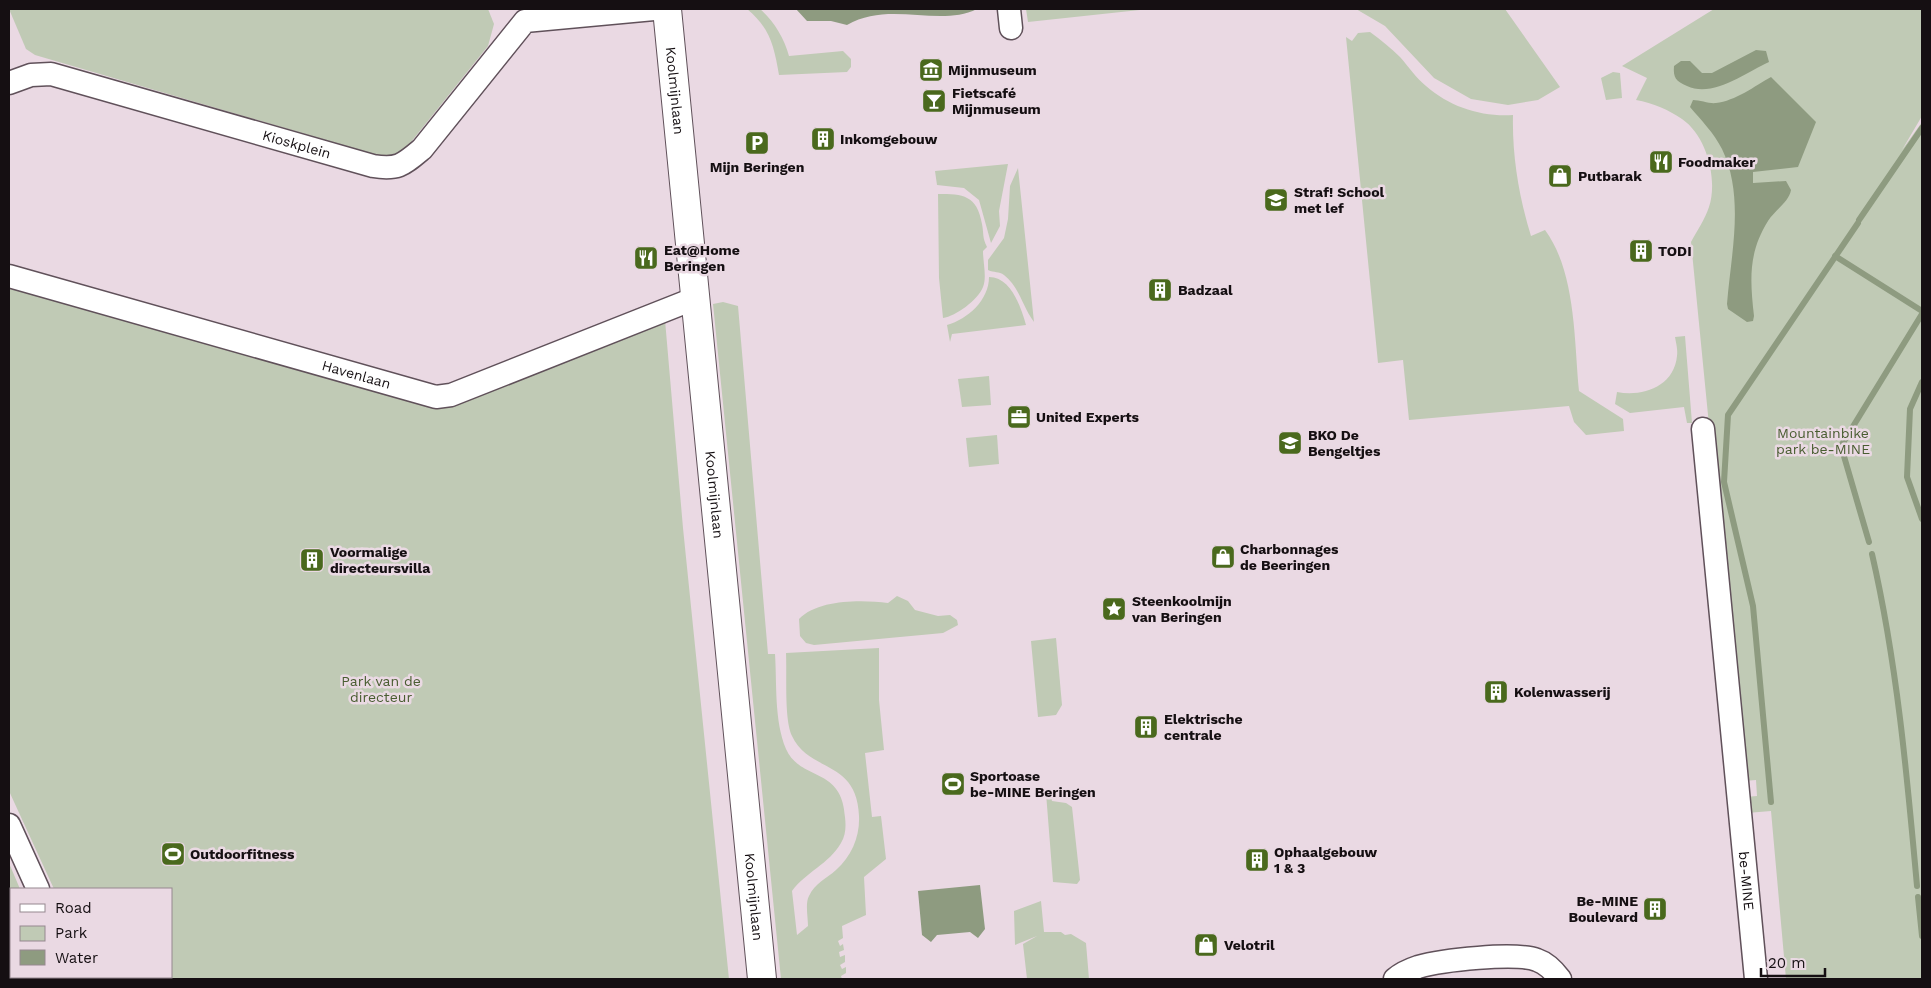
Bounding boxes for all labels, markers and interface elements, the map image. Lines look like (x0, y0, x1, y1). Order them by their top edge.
street label: Koolmijnlaan (663, 46, 687, 135)
museum icon: Mijnmuseum (918, 57, 944, 83)
place label: Mijnmuseum (948, 62, 1037, 78)
place label: Fietscafé Mijnmuseum (952, 85, 1041, 117)
bar icon: Fietscafé Mijnmuseum (921, 88, 947, 114)
building icon: Inkomgebouw (810, 126, 836, 152)
street label: Kioskplein (261, 127, 333, 162)
parking icon: Mijn Beringen (744, 130, 770, 156)
place label: Inkomgebouw (840, 131, 938, 147)
restaurant icon: Foodmaker (1648, 149, 1674, 175)
place label: Foodmaker (1678, 154, 1755, 170)
place label: Mijn Beringen (710, 159, 804, 175)
shop icon: Putbarak (1547, 163, 1573, 189)
place label: Putbarak (1578, 168, 1642, 184)
place label: Straf! School met lef (1294, 184, 1385, 216)
school or university icon: Straf! School met lef (1263, 187, 1289, 213)
building icon: TODI (1628, 238, 1654, 264)
place label: Eat@Home Beringen (664, 242, 740, 274)
place label: TODI (1658, 243, 1692, 259)
restaurant icon: Eat@Home Beringen (633, 245, 659, 271)
building icon: Badzaal (1147, 277, 1173, 303)
place label: Badzaal (1178, 282, 1233, 298)
street label: Havenlaan (320, 357, 393, 392)
office icon: United Experts (1006, 404, 1032, 430)
place label: United Experts (1036, 409, 1140, 425)
park label: Mountainbike park be-MINE (1776, 425, 1870, 457)
place label: BKO De Bengeltjes (1308, 427, 1381, 459)
school or university icon: BKO De Bengeltjes (1277, 430, 1303, 456)
street label: Koolmijnlaan (702, 450, 727, 539)
place label: Charbonnages de Beeringen (1240, 541, 1339, 573)
place label: Voormalige directeursvilla (330, 544, 431, 576)
shop icon: Charbonnages de Beeringen (1210, 544, 1236, 570)
building icon: Voormalige directeursvilla (299, 547, 325, 573)
place label: Steenkoolmijn van Beringen (1131, 593, 1232, 625)
place icon: Steenkoolmijn van Beringen (1101, 596, 1127, 622)
park label: Park van de directeur (341, 673, 421, 705)
building icon: Kolenwasserij (1483, 679, 1509, 705)
place label: Kolenwasserij (1514, 684, 1611, 700)
place label: Elektrische centrale (1164, 711, 1243, 743)
building icon: Elektrische centrale (1133, 714, 1159, 740)
place label: Sportoase be-MINE Beringen (970, 768, 1096, 800)
sports icon: Sportoase be-MINE Beringen (940, 771, 966, 797)
sports icon: Outdoorfitness (160, 841, 186, 867)
place label: Ophaalgebouw 1 & 3 (1274, 844, 1378, 876)
place label: Outdoorfitness (190, 846, 295, 862)
building icon: Ophaalgebouw 1 & 3 (1244, 847, 1270, 873)
street label: be-MINE (1736, 851, 1757, 911)
street label: Koolmijnlaan (742, 852, 766, 941)
legend (10, 888, 172, 978)
place label: Be-MINE Boulevard (1568, 893, 1638, 925)
building icon: Be-MINE Boulevard (1642, 896, 1668, 922)
text: Road (55, 899, 92, 917)
text: Park (55, 924, 88, 942)
shop icon: Velotril (1193, 932, 1219, 958)
place label: Velotril (1224, 937, 1275, 953)
scale bar (1761, 946, 1825, 978)
text: Water (55, 949, 98, 967)
text: 20 m (1768, 954, 1806, 972)

